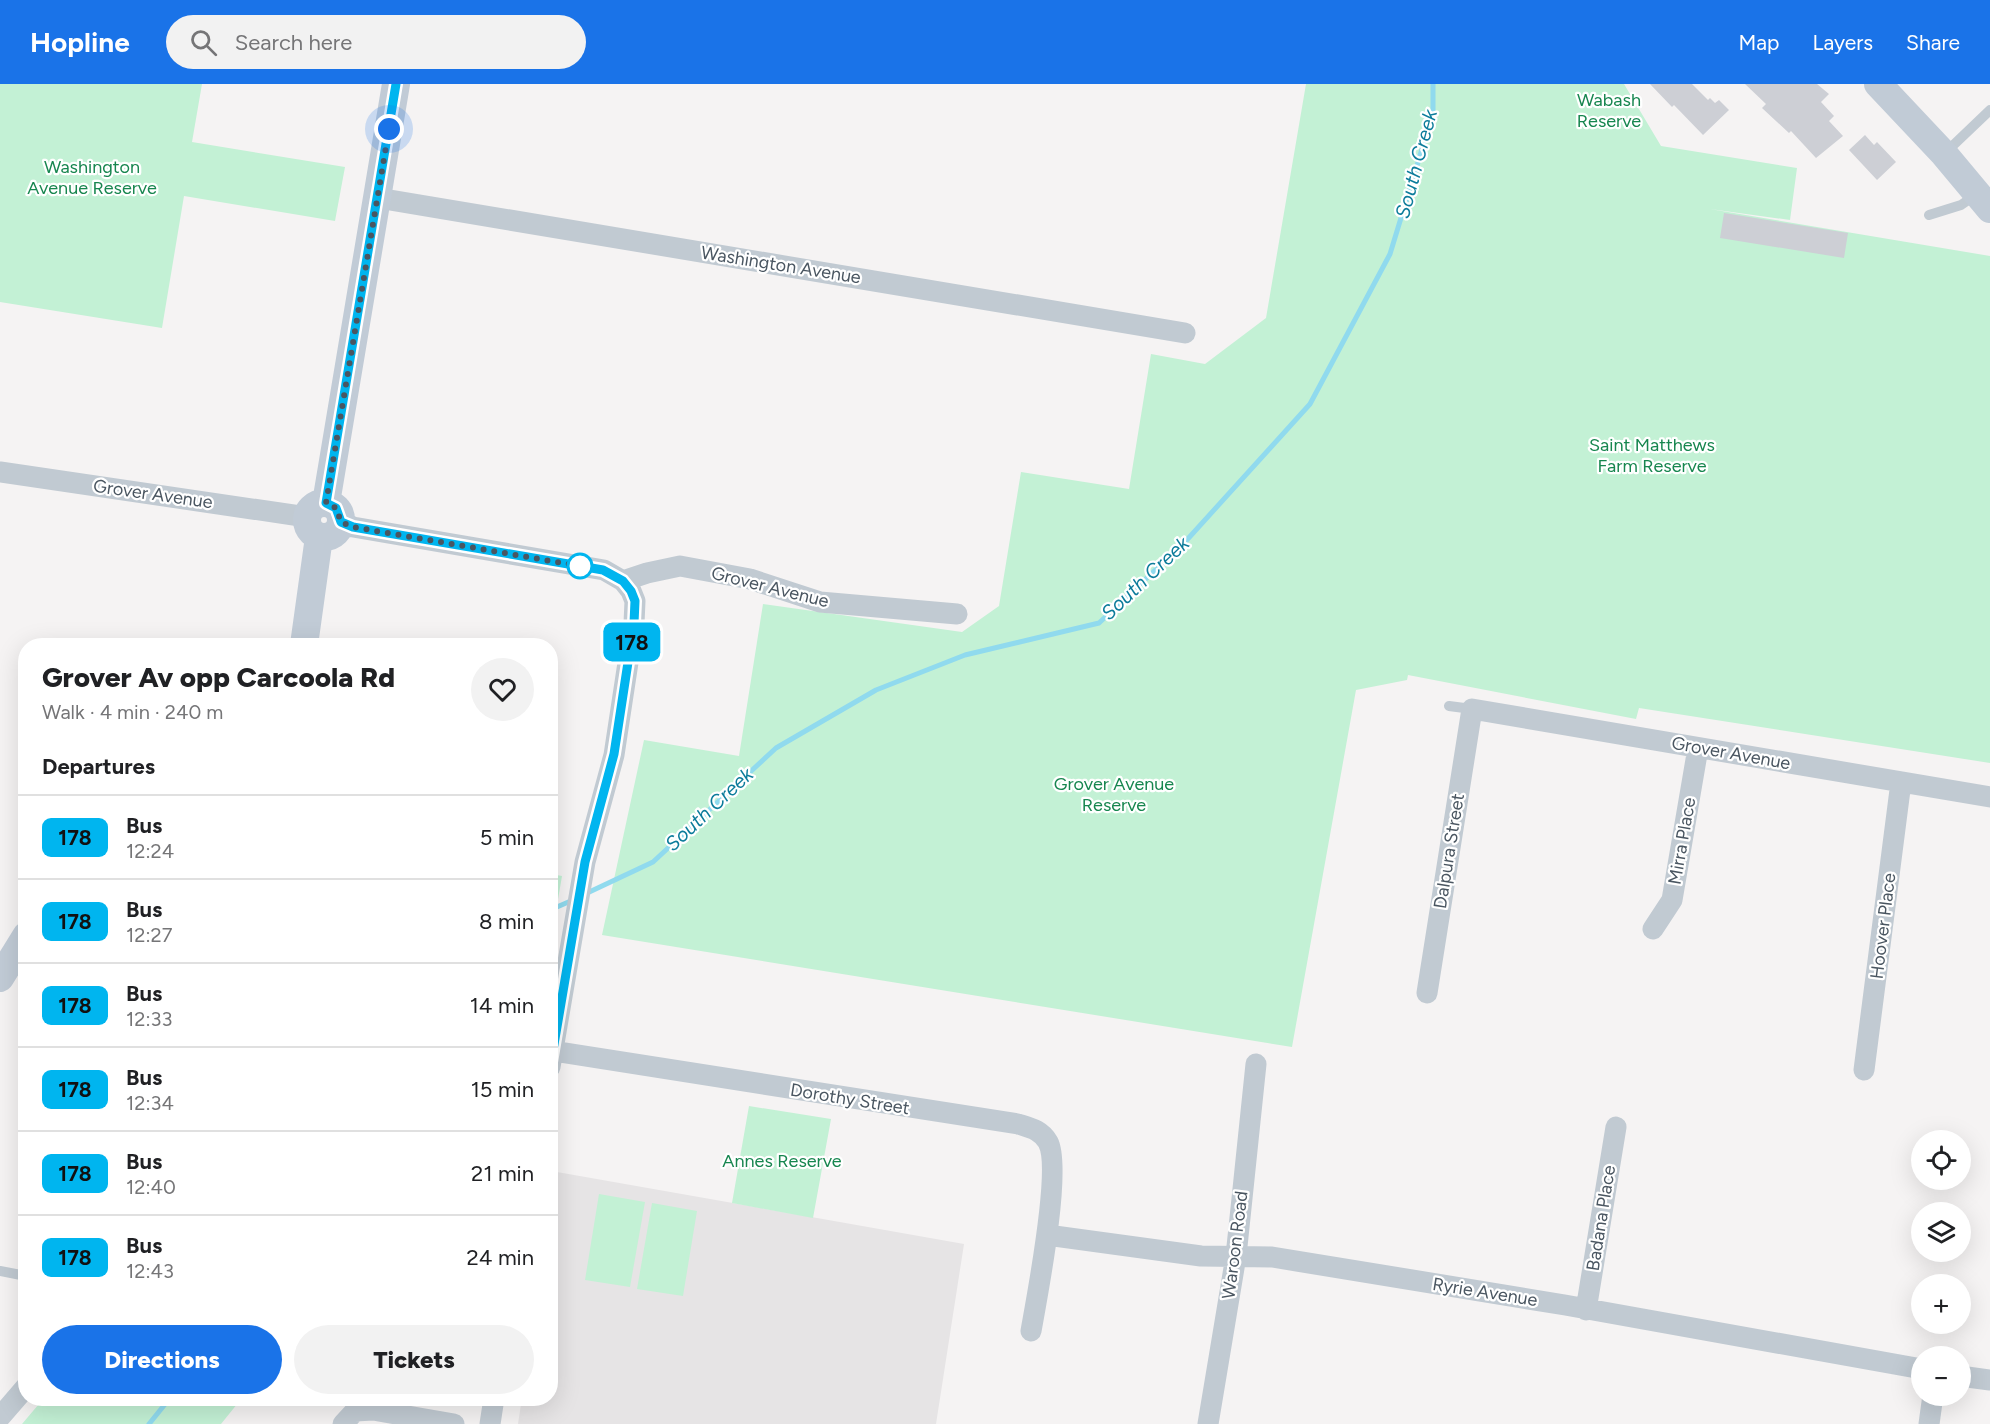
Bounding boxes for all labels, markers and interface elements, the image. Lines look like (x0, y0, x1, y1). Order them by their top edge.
search box (166, 15, 586, 69)
text: Hopline (30, 25, 130, 59)
icon: search (187, 26, 220, 59)
text: Search here (235, 29, 352, 56)
text: Map (1739, 30, 1779, 55)
text: Layers (1812, 30, 1873, 55)
text: Share (1906, 30, 1960, 55)
park label: Wabash Reserve (1577, 89, 1641, 132)
water label: South Creek (1390, 106, 1442, 221)
your location (374, 114, 404, 144)
park label: Washington Avenue Reserve (27, 156, 157, 199)
street label: Washington Avenue (700, 242, 863, 289)
park label: Saint Matthews Farm Reserve (1589, 434, 1715, 477)
street label: Grover Avenue (92, 475, 214, 513)
water label: South Creek (1096, 530, 1195, 625)
unlabelled marker (567, 553, 593, 579)
street label: Grover Avenue (709, 562, 831, 612)
line badge: 178 (598, 622, 666, 662)
text: 178 (615, 630, 649, 655)
button: heart (471, 658, 534, 721)
text: Grover Av opp Carcoola Rd (42, 660, 395, 694)
text: Walk · 4 min · 240 m (42, 700, 223, 724)
street label: Grover Avenue (1670, 732, 1792, 774)
text: Departures (42, 753, 155, 780)
water label: South Creek (660, 761, 759, 856)
park label: Grover Avenue Reserve (1054, 773, 1174, 816)
street label: Dalpura Street (1429, 792, 1469, 910)
street label: Mirra Place (1663, 795, 1701, 886)
text: Bus (126, 812, 162, 839)
text: 5 min (480, 824, 534, 851)
text: 178 (58, 825, 92, 850)
text: 12:24 (126, 839, 174, 863)
street label: Hoover Place (1866, 871, 1900, 980)
text: Bus (126, 896, 162, 923)
text: 8 min (479, 908, 534, 935)
text: 178 (58, 909, 92, 934)
text: 12:27 (126, 923, 172, 947)
text: Bus (126, 980, 162, 1007)
text: 14 min (470, 992, 534, 1019)
text: 178 (58, 993, 92, 1018)
text: 12:33 (126, 1007, 172, 1031)
text: Bus (126, 1064, 162, 1091)
text: 15 min (471, 1076, 534, 1103)
text: 178 (58, 1077, 92, 1102)
street label: Dorothy Street (789, 1079, 911, 1119)
text: 12:34 (126, 1091, 174, 1115)
map controls (1911, 1130, 1971, 1406)
button: locate (1911, 1130, 1971, 1190)
text: Bus (126, 1148, 162, 1175)
park label: Annes Reserve (722, 1150, 842, 1172)
text: 21 min (471, 1160, 534, 1187)
text: 178 (58, 1161, 92, 1186)
street label: Badana Place (1582, 1163, 1620, 1272)
text: 12:40 (126, 1175, 176, 1199)
street label: Waroon Road (1217, 1190, 1253, 1300)
button: layers (1911, 1202, 1971, 1262)
text: Bus (126, 1232, 162, 1259)
text: 24 min (467, 1244, 534, 1271)
text: 178 (58, 1245, 92, 1270)
text: 12:43 (126, 1259, 174, 1283)
street label: Ryrie Avenue (1431, 1273, 1539, 1311)
button: + (1911, 1274, 1971, 1334)
button: Directions (42, 1325, 282, 1394)
button: Tickets (294, 1325, 534, 1394)
button: − (1911, 1346, 1971, 1406)

